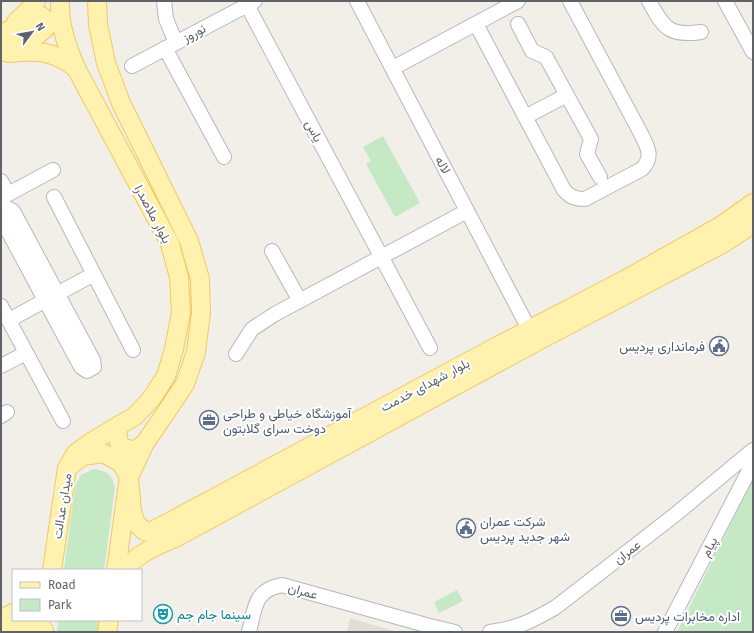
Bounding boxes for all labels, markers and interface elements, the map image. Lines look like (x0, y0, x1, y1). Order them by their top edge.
north arrow (12, 12, 52, 52)
text: N (33, 20, 48, 34)
street label: نوروز (179, 21, 209, 47)
street label: یاس (301, 117, 326, 145)
street label: لاله (432, 154, 454, 176)
street label: بلوار ملاصدرا (131, 182, 175, 246)
public building icon: فرمانداری پردیس (708, 335, 730, 357)
place label: فرمانداری پردیس (619, 339, 705, 356)
street label: بلوار شهدای خدمت (378, 355, 473, 416)
place label: آموزشگاه خیاطی و طراحی دوخت سرای گلابتون (223, 406, 352, 437)
office icon: آموزشگاه خیاطی و طراحی دوخت سرای گلابتون (198, 409, 220, 431)
street label: میدان عدالت (49, 472, 76, 540)
place label: شرکت عمران شهر جدید پردیس (480, 514, 570, 546)
public building icon: شرکت عمران شهر جدید پردیس (455, 517, 477, 539)
street label: پیام (698, 534, 722, 560)
street label: عمران (610, 537, 644, 568)
legend (12, 569, 142, 621)
text: Road (48, 578, 76, 592)
street label: عمران (286, 580, 320, 603)
text: Park (48, 598, 72, 612)
theatre icon: سینما جام جم (152, 603, 174, 625)
office icon: اداره مخابرات پردیس (610, 605, 632, 627)
place label: سینما جام جم (177, 607, 251, 623)
place label: اداره مخابرات پردیس (635, 609, 740, 626)

